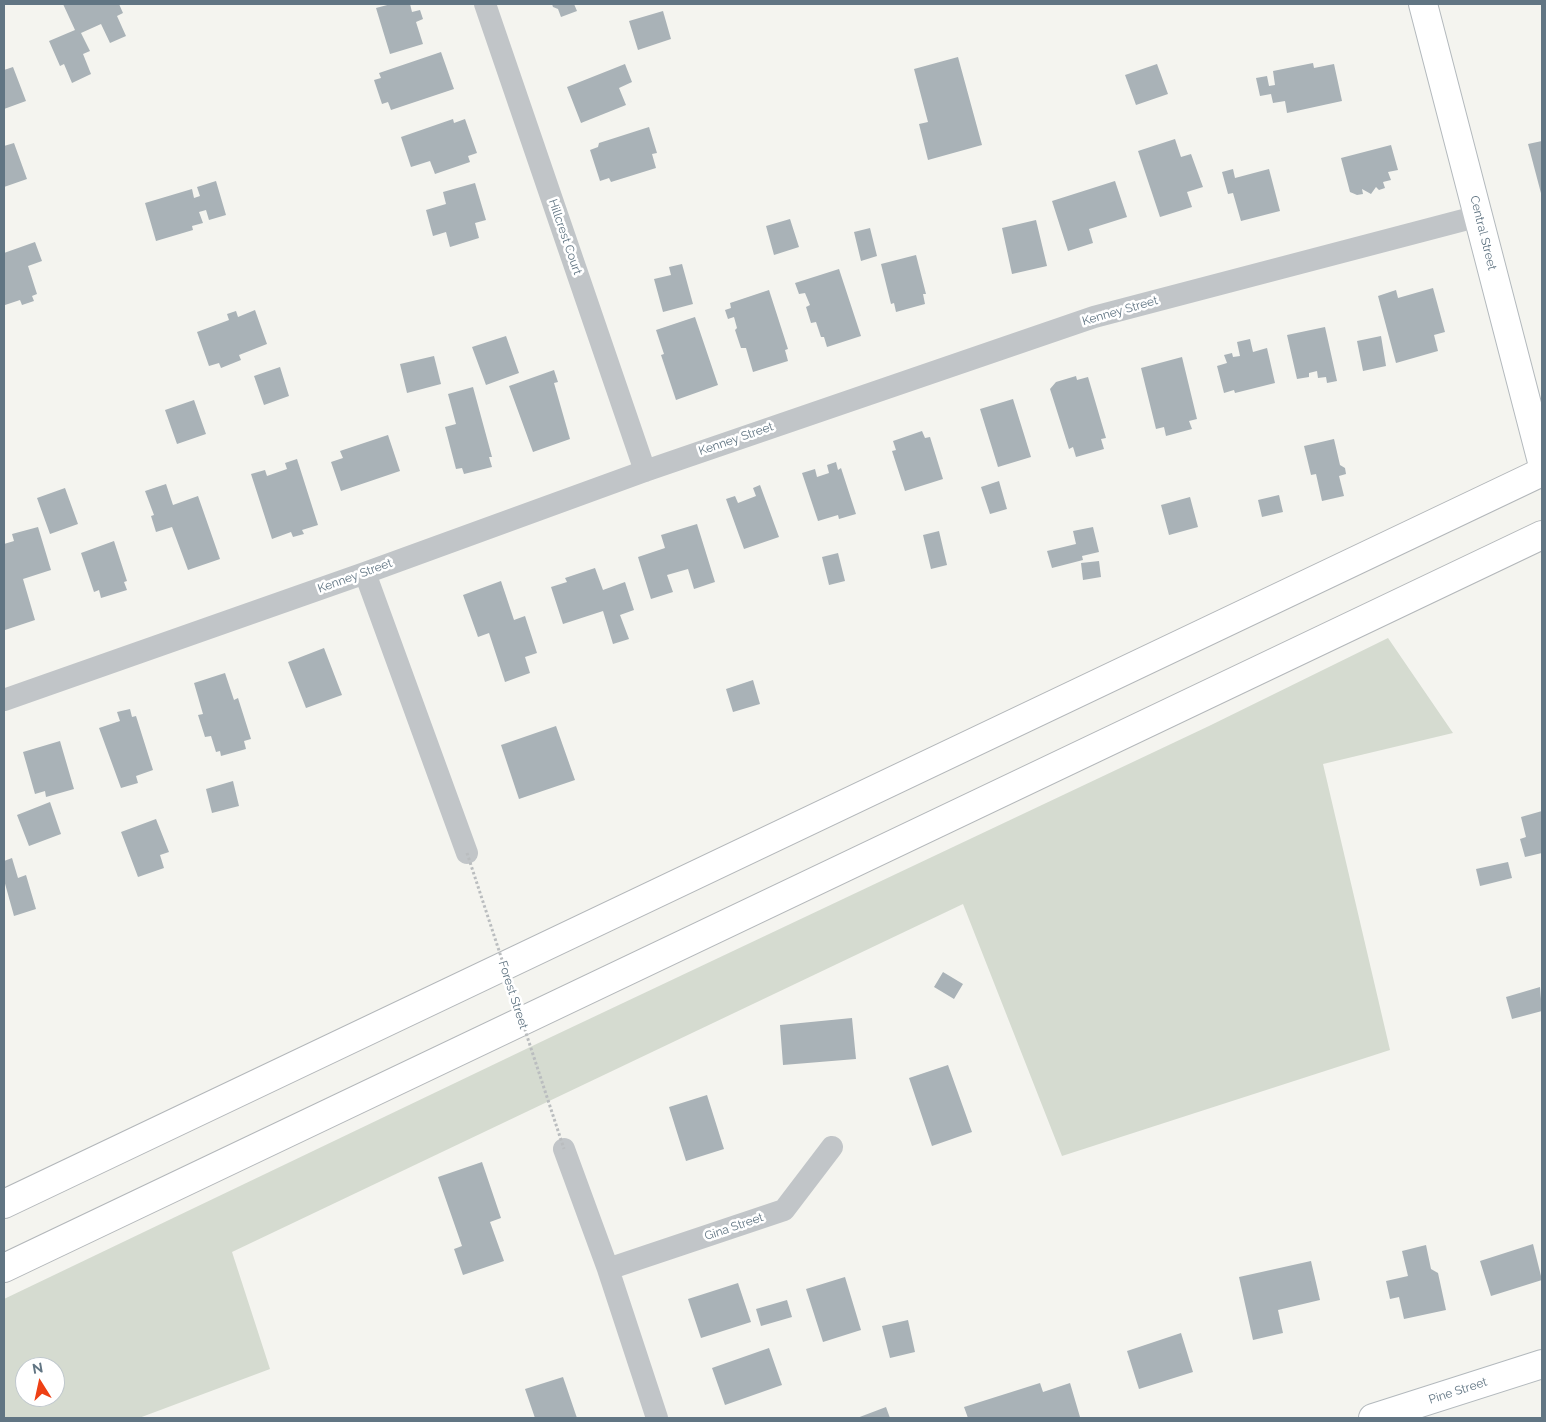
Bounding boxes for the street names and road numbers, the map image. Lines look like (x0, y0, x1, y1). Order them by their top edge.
street label: Central Street (1467, 194, 1499, 272)
street label: Hillcrest Court (545, 197, 585, 277)
street label: Kenney Street (1080, 293, 1160, 329)
street label: Kenney Street (697, 419, 775, 459)
street label: Kenney Street (316, 556, 394, 596)
street label: Forest Street (495, 959, 531, 1031)
street label: Gina Street (703, 1210, 765, 1244)
street label: Pine Street (1427, 1375, 1489, 1407)

